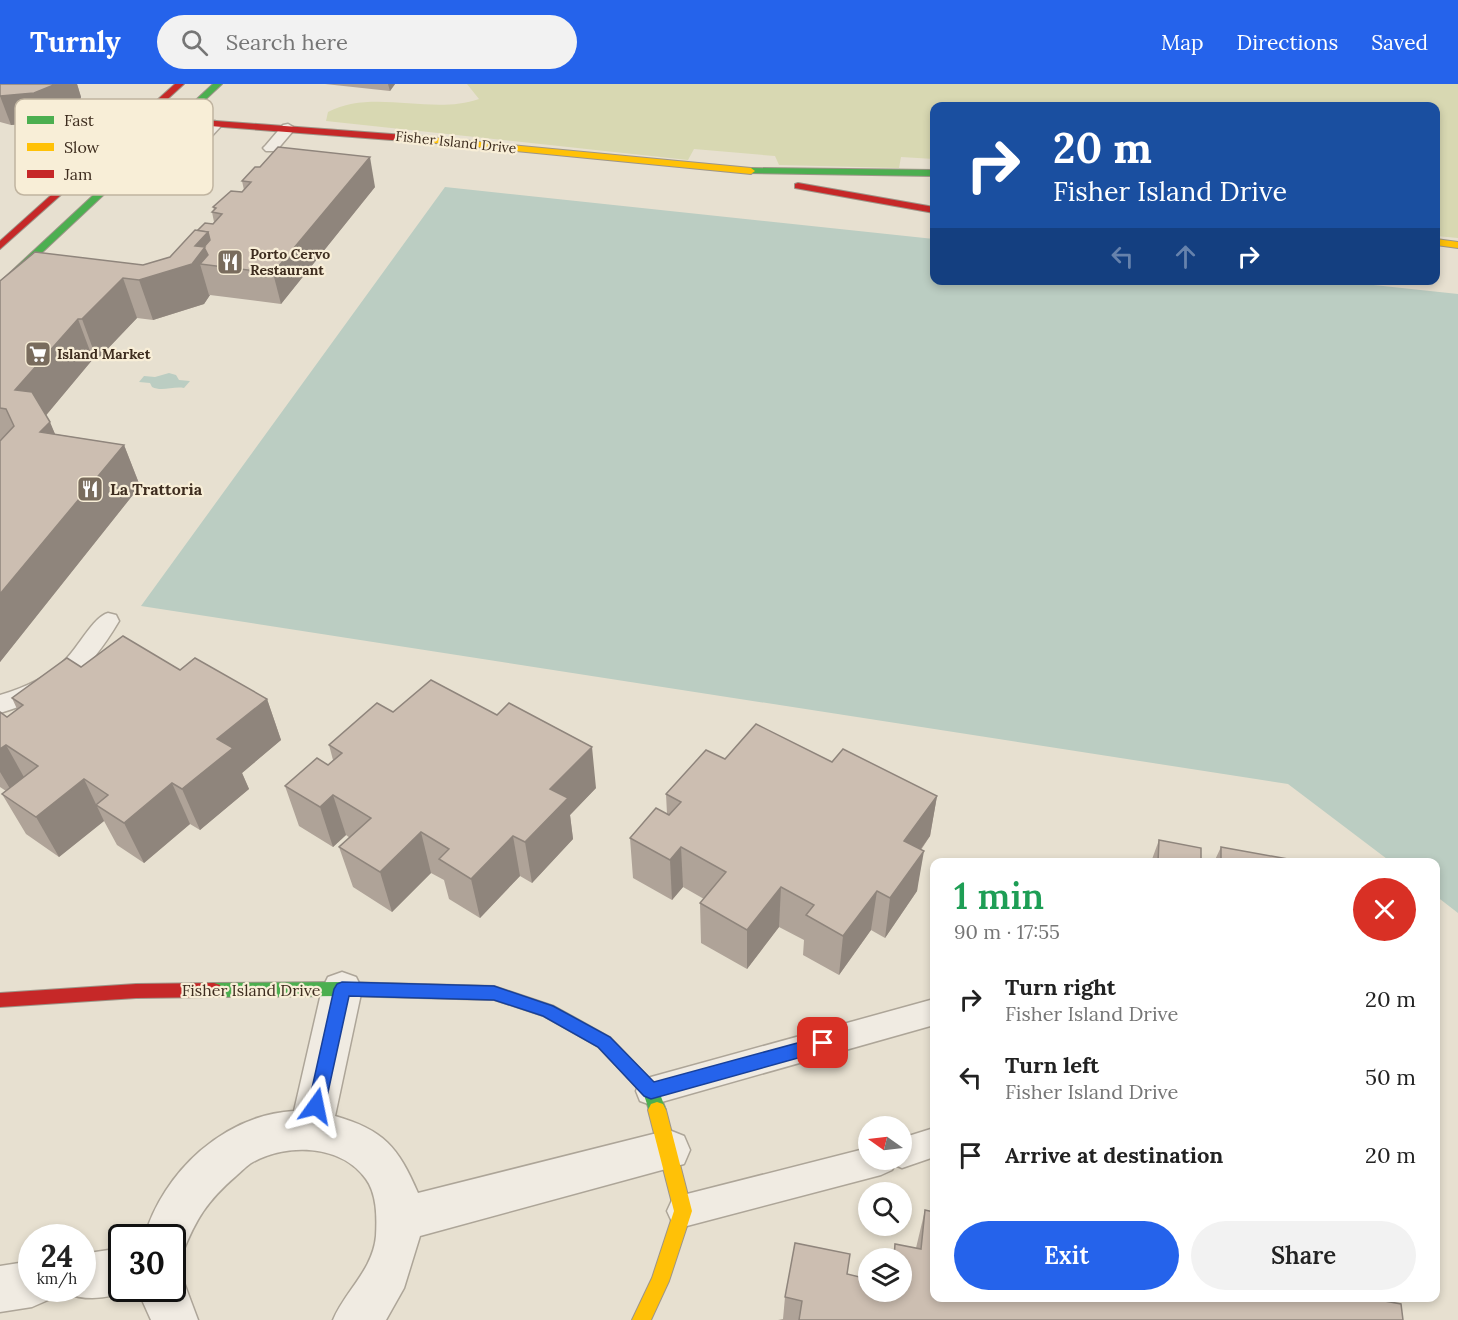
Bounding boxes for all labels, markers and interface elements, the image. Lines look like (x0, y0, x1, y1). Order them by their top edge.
search box (157, 15, 577, 69)
text: Turnly (30, 24, 121, 60)
icon: search (178, 26, 211, 59)
text: Search here (226, 28, 348, 56)
text: Map (1161, 29, 1204, 56)
text: Directions (1237, 29, 1338, 56)
text: Saved (1371, 29, 1428, 56)
legend (15, 99, 213, 195)
text: Fast (64, 110, 95, 130)
text: 20 m (1053, 121, 1152, 175)
icon: right (954, 126, 1032, 204)
street label: Fisher Island Drive (395, 127, 518, 157)
text: Slow (64, 137, 100, 157)
text: Jam (63, 164, 92, 184)
text: Fisher Island Drive (1053, 174, 1287, 208)
icon: left (1106, 240, 1139, 273)
icon: ahead (1169, 240, 1202, 273)
icon: right (1232, 240, 1265, 273)
place label: Porto Cervo Restaurant (250, 245, 330, 279)
restaurant icon: Porto Cervo Restaurant (215, 247, 245, 277)
supermarket icon: Island Market (23, 339, 53, 369)
place label: Island Market (57, 345, 151, 363)
restaurant icon: La Trattoria (75, 474, 105, 504)
place label: La Trattoria (110, 479, 203, 499)
text: 1 min (954, 873, 1044, 919)
button: close (1353, 878, 1416, 941)
text: 90 m · 17:55 (954, 919, 1060, 944)
text: Turn right (1005, 973, 1116, 1001)
street label: Fisher Island Drive (182, 980, 321, 1000)
icon: right (954, 983, 987, 1016)
text: 20 m (1365, 985, 1416, 1013)
text: Fisher Island Drive (1005, 1001, 1178, 1026)
pin (797, 1017, 848, 1068)
icon: arrive (806, 1026, 839, 1059)
text: Turn left (1005, 1051, 1099, 1079)
icon: left (954, 1061, 987, 1094)
text: 50 m (1365, 1063, 1416, 1091)
position arrow (284, 1074, 348, 1138)
text: Fisher Island Drive (1005, 1079, 1178, 1104)
north arrow (858, 1116, 912, 1170)
map controls (858, 1116, 912, 1302)
icon: arrive (954, 1139, 987, 1172)
text: Arrive at destination (1005, 1141, 1223, 1169)
text: 20 m (1365, 1141, 1416, 1169)
button: search (858, 1182, 912, 1236)
button: Exit (954, 1221, 1179, 1290)
button: Share (1191, 1221, 1416, 1290)
speed limit sign: 30 (108, 1224, 186, 1302)
text: 24 (41, 1237, 73, 1275)
button: layers (858, 1248, 912, 1302)
text: km/h (37, 1269, 77, 1288)

